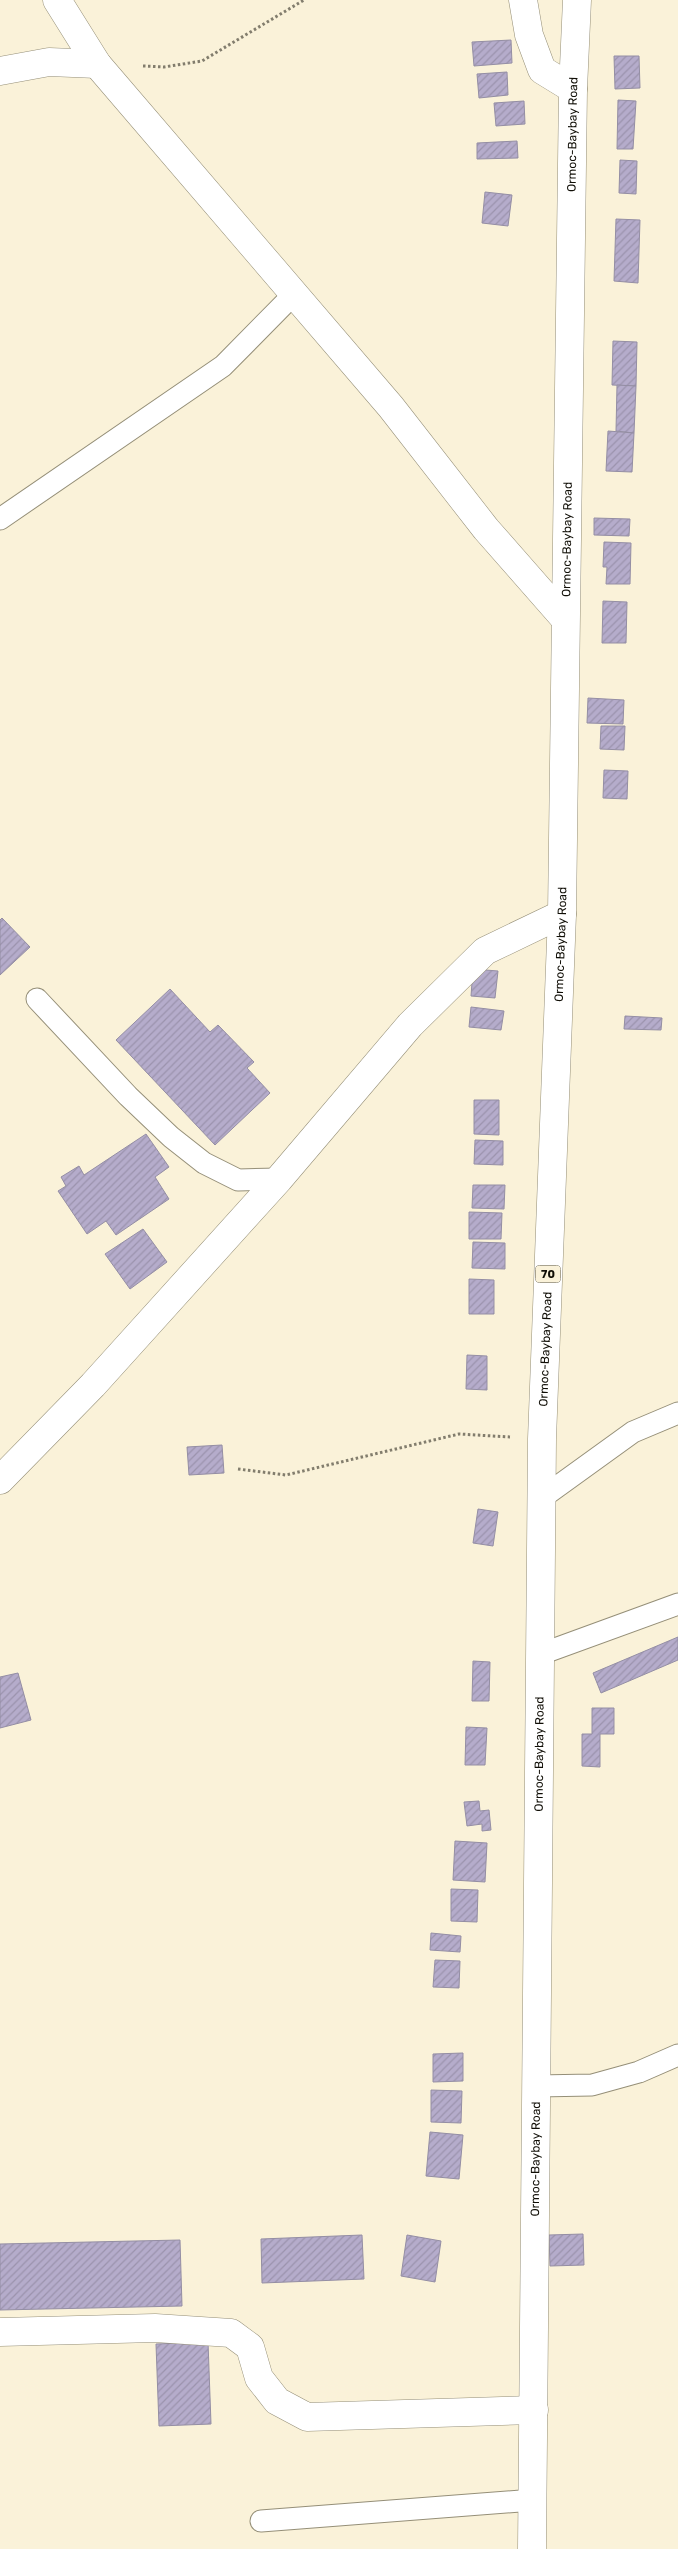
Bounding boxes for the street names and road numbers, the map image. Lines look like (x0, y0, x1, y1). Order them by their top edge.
street label: Ormoc-Baybay Road (565, 77, 581, 192)
street label: Ormoc-Baybay Road (559, 482, 575, 597)
street label: Ormoc-Baybay Road (552, 887, 569, 1002)
road number: 70 (536, 1266, 560, 1282)
street label: Ormoc-Baybay Road (536, 1291, 555, 1407)
street label: Ormoc-Baybay Road (532, 1696, 547, 1812)
street label: Ormoc-Baybay Road (528, 2101, 543, 2217)

